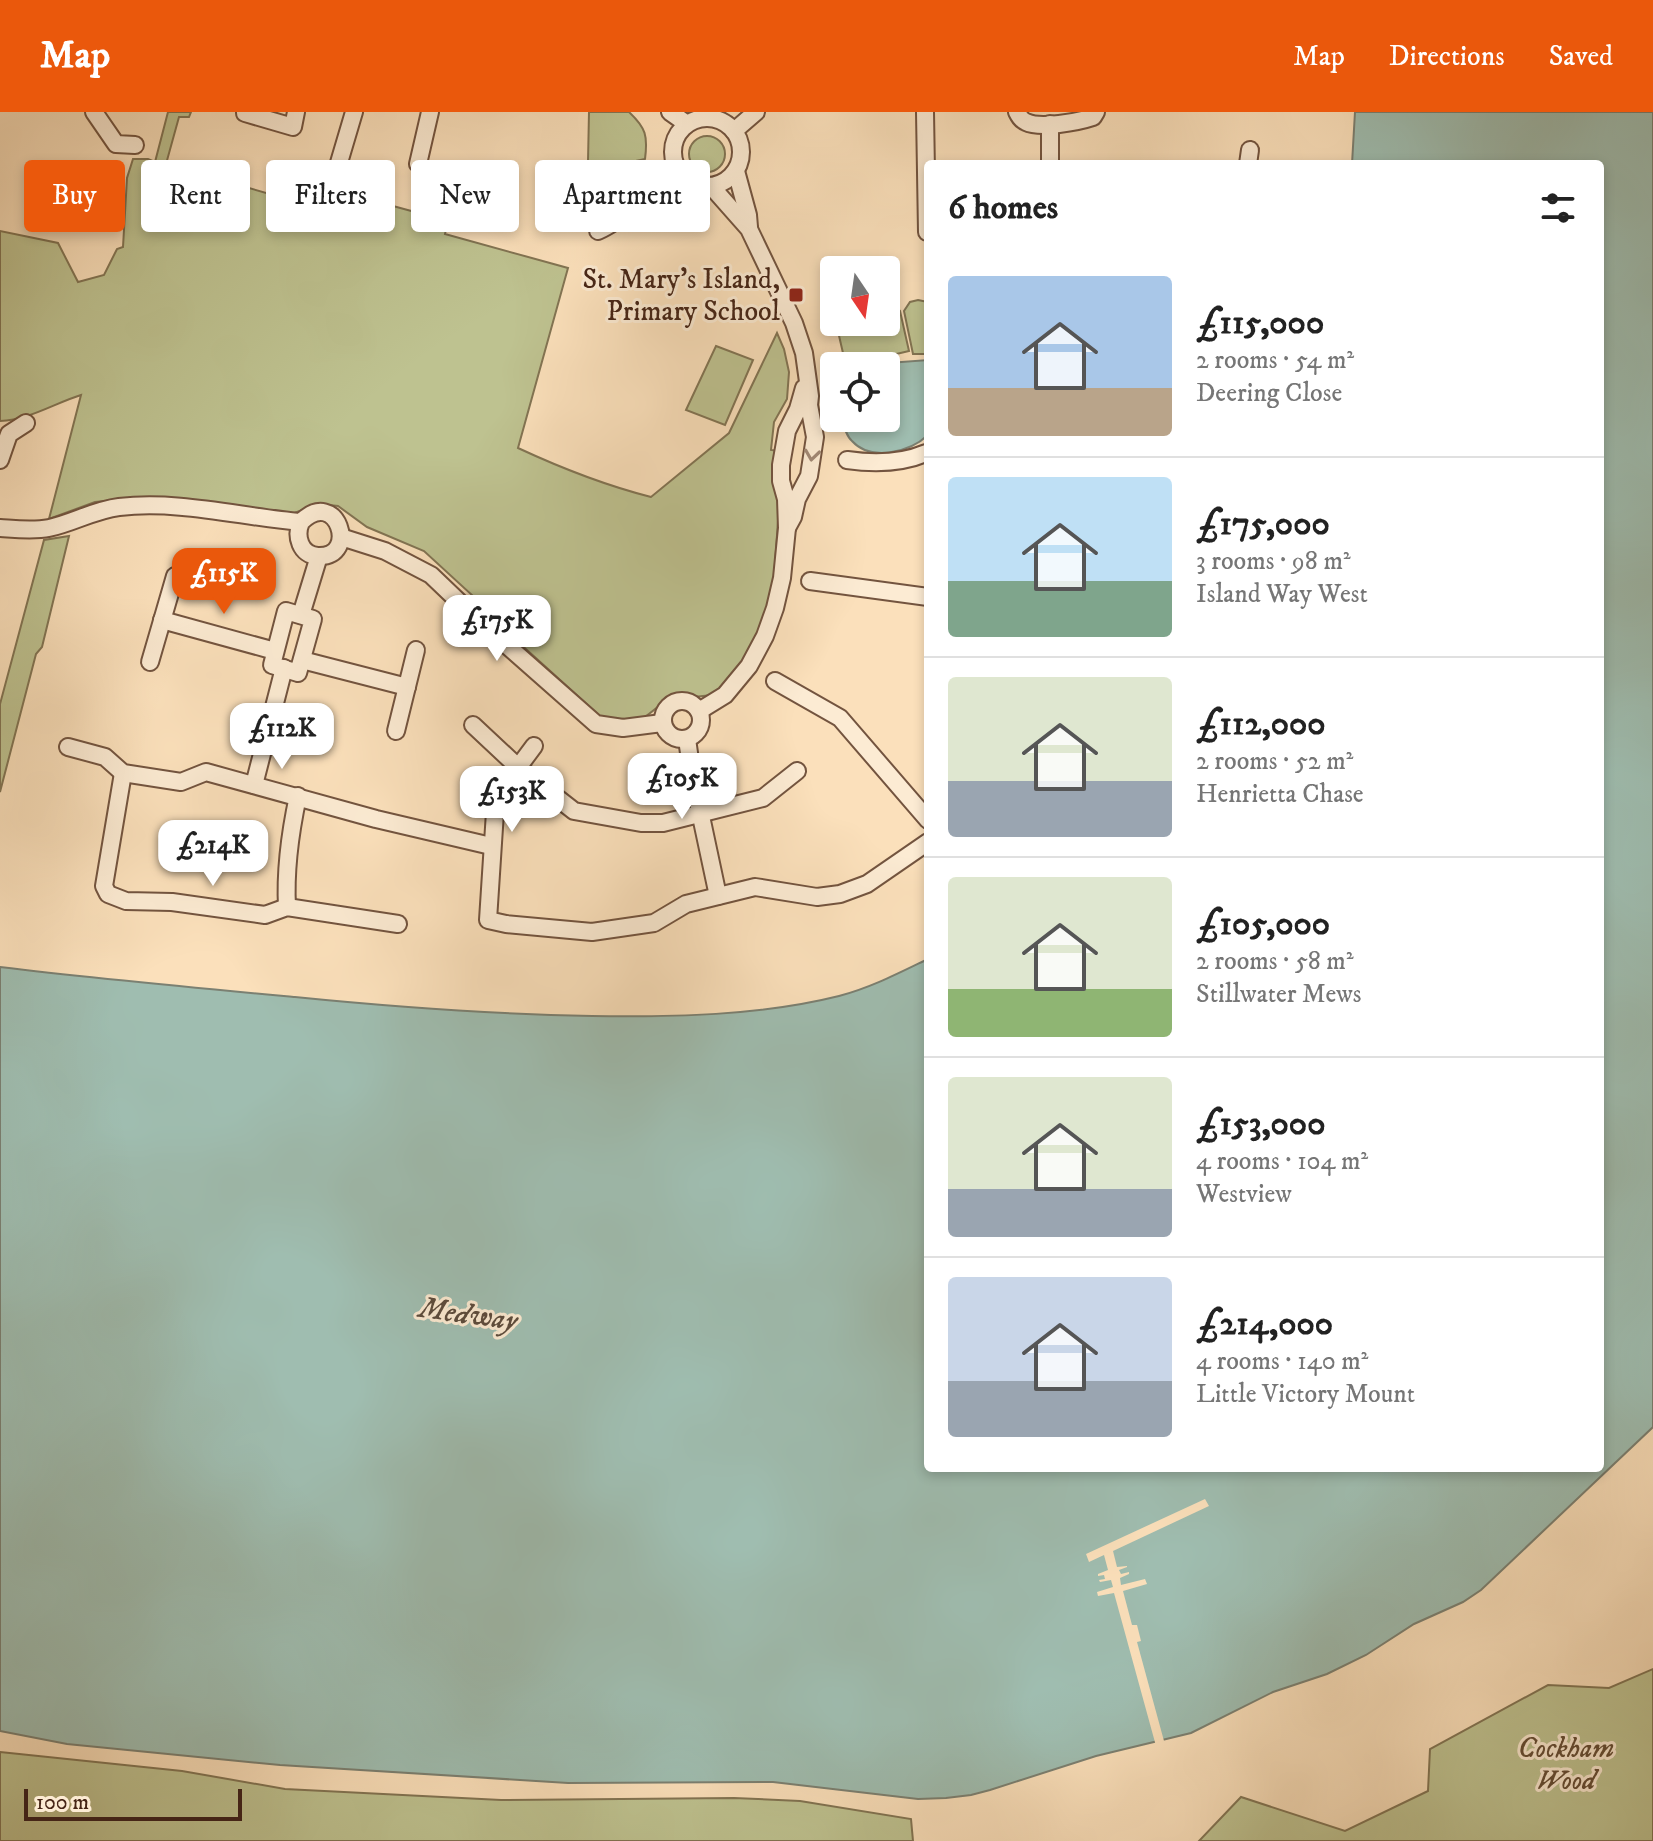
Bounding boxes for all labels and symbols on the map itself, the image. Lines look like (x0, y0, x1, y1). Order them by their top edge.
north arrow (820, 256, 900, 336)
place label: St. Mary's Island, Primary School (582, 262, 781, 329)
marker: St. Mary's Island, Primary School (787, 286, 805, 304)
one-way arrow (804, 448, 821, 462)
pin: £115K (168, 548, 280, 616)
pin: £175K (441, 595, 553, 663)
pin: £112K (226, 703, 338, 771)
pin: £105K (626, 753, 738, 821)
pin: £153K (456, 766, 568, 834)
pin: £214K (157, 820, 269, 888)
water label: Medway (415, 1290, 522, 1340)
park label: Cockham Wood (1518, 1731, 1614, 1798)
scale bar (24, 1785, 242, 1821)

